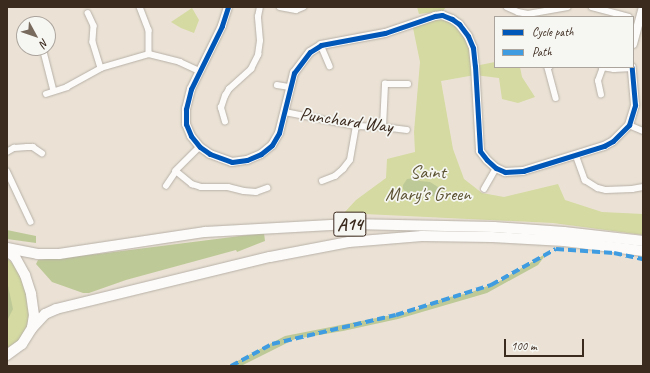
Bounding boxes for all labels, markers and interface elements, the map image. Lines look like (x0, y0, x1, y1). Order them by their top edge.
north arrow (16, 16, 56, 56)
legend (494, 16, 634, 68)
text: Cycle path (532, 24, 574, 40)
text: N (37, 36, 52, 50)
text: Path (532, 44, 552, 60)
street label: Punchard Way (298, 103, 394, 139)
park label: Saint Mary's Green (385, 162, 471, 206)
road number: A14 (333, 208, 367, 240)
scale bar (506, 331, 586, 357)
text: 100 m (511, 338, 537, 354)

